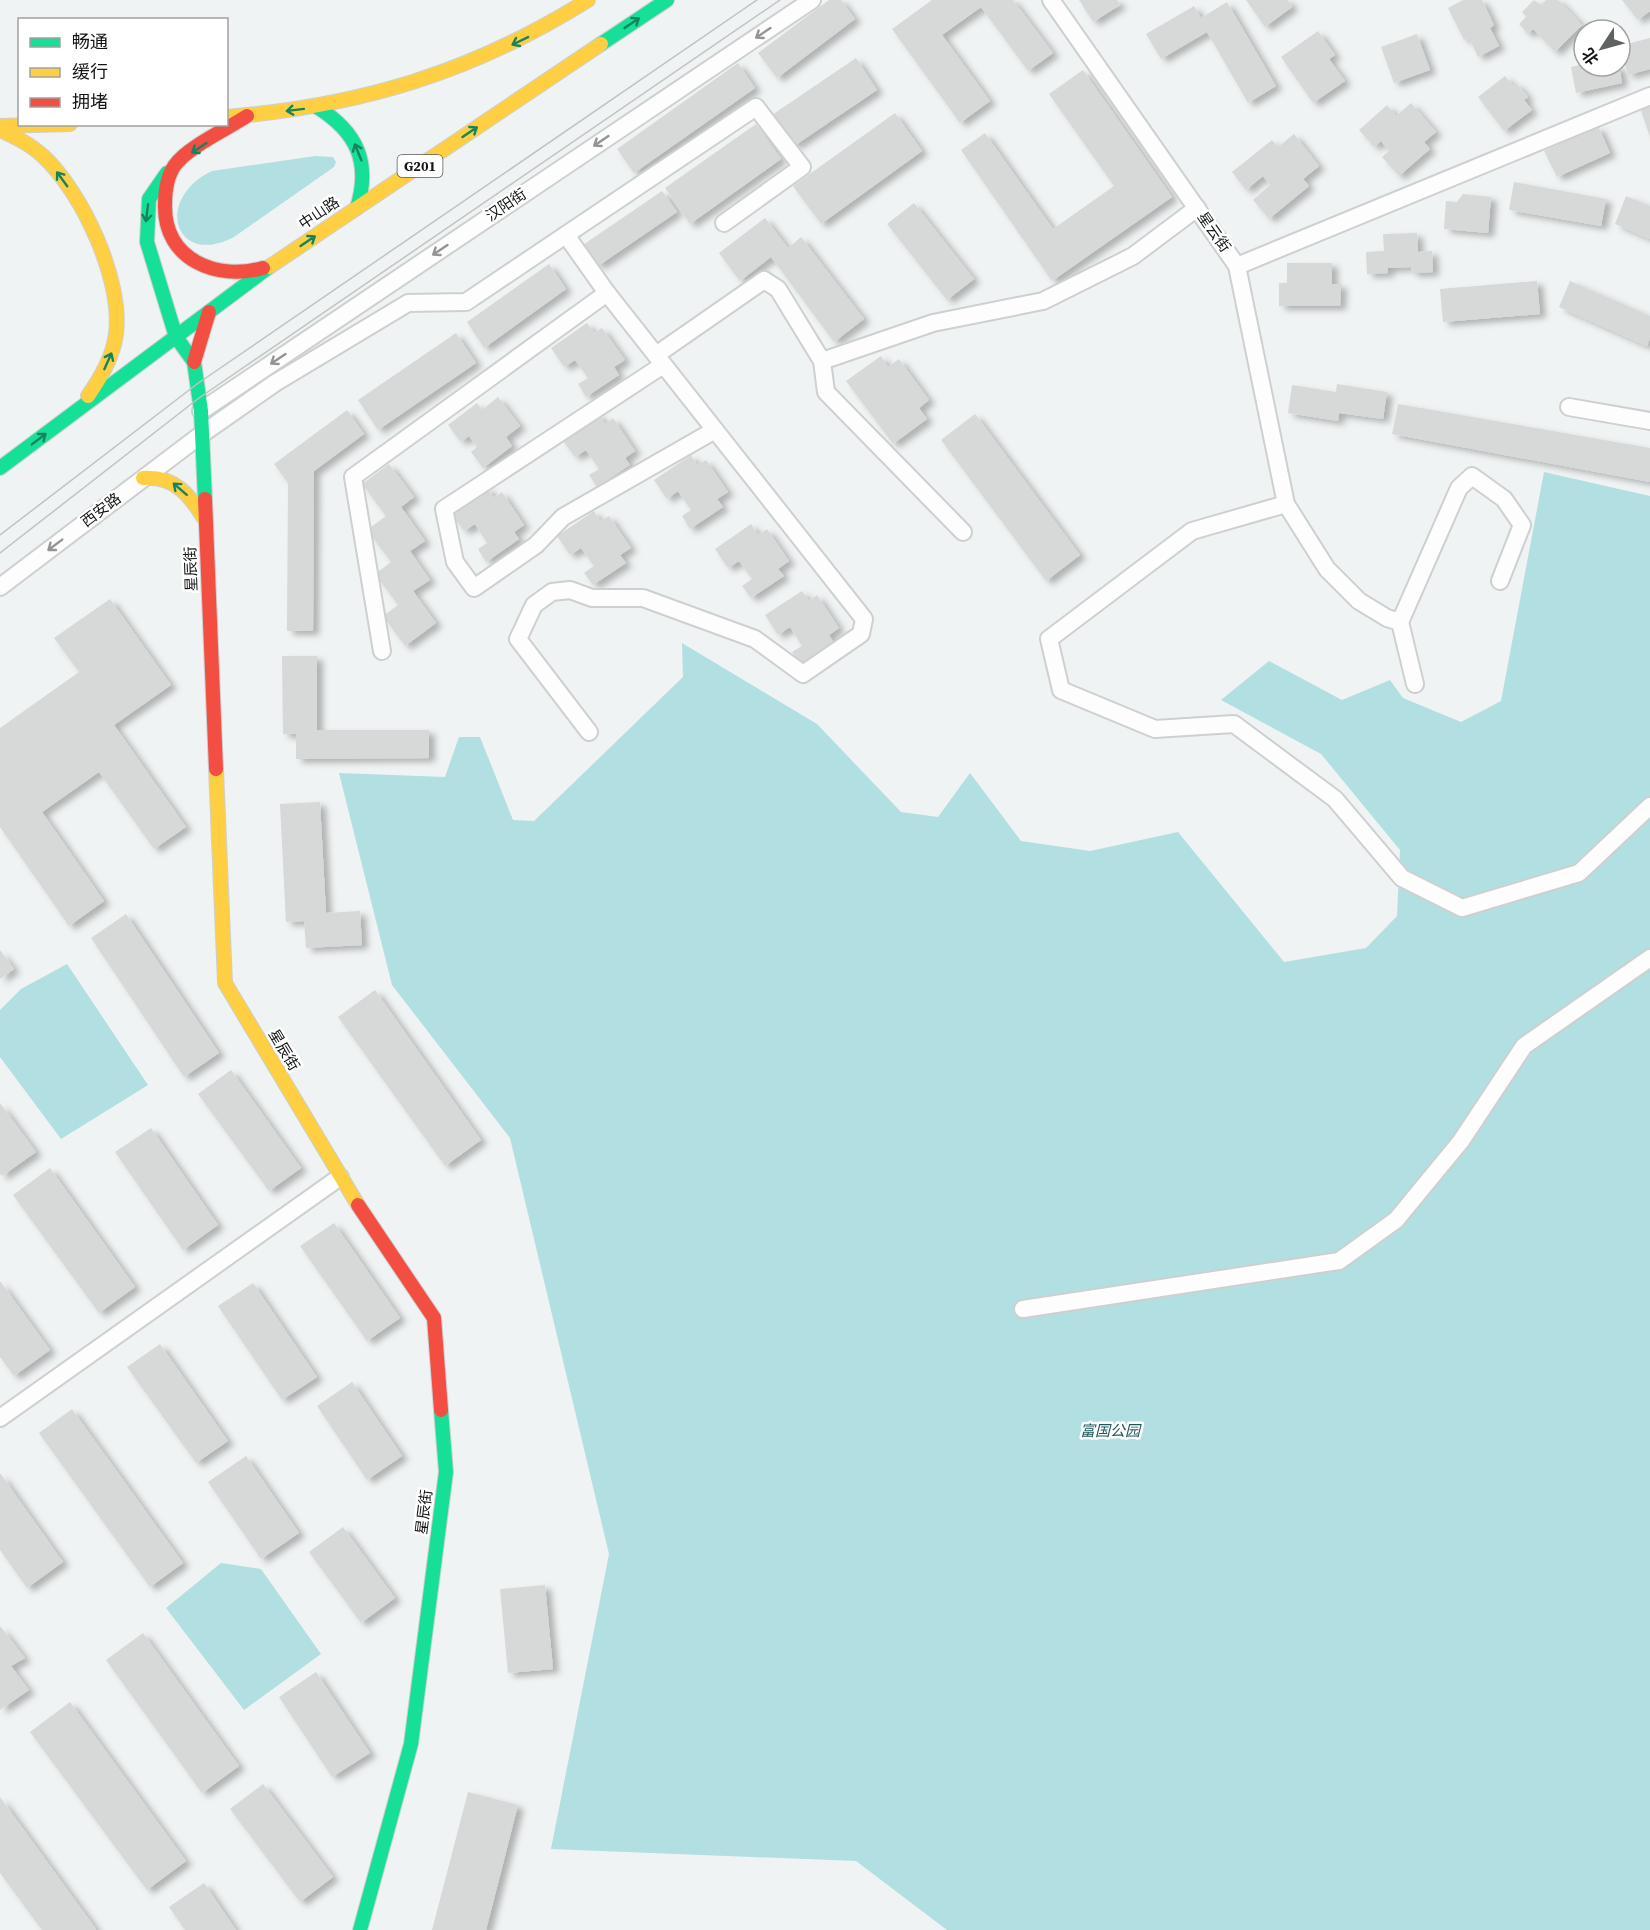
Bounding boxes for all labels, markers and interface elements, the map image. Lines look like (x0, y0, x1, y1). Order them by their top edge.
one-way arrow (623, 17, 640, 29)
legend (18, 18, 228, 126)
north arrow (1572, 18, 1632, 78)
one-way arrow (755, 26, 772, 39)
text: 畅通 (72, 29, 108, 54)
one-way arrow (512, 36, 530, 47)
text: 北 (1576, 44, 1603, 70)
text: 缓行 (72, 59, 108, 84)
text: 拥堵 (72, 89, 108, 114)
one-way arrow (285, 104, 305, 115)
one-way arrow (461, 126, 478, 138)
one-way arrow (593, 135, 610, 148)
one-way arrow (191, 142, 207, 154)
one-way arrow (352, 143, 363, 162)
road number: G201 (398, 155, 442, 177)
one-way arrow (56, 172, 68, 188)
street label: 汉阳街 (481, 183, 530, 226)
street label: 中山路 (294, 191, 343, 234)
one-way arrow (142, 203, 153, 223)
street label: 星云街 (1193, 207, 1236, 256)
one-way arrow (300, 235, 316, 247)
one-way arrow (432, 244, 448, 256)
one-way arrow (103, 352, 115, 370)
one-way arrow (270, 353, 286, 365)
one-way arrow (30, 433, 46, 446)
one-way arrow (173, 482, 188, 496)
street label: 西安路 (76, 488, 125, 532)
one-way arrow (47, 539, 63, 552)
street label: 星辰街 (179, 546, 202, 592)
street label: 星辰街 (264, 1025, 305, 1074)
park label: 富国公园 (1080, 1420, 1142, 1441)
street label: 星辰街 (410, 1488, 437, 1536)

